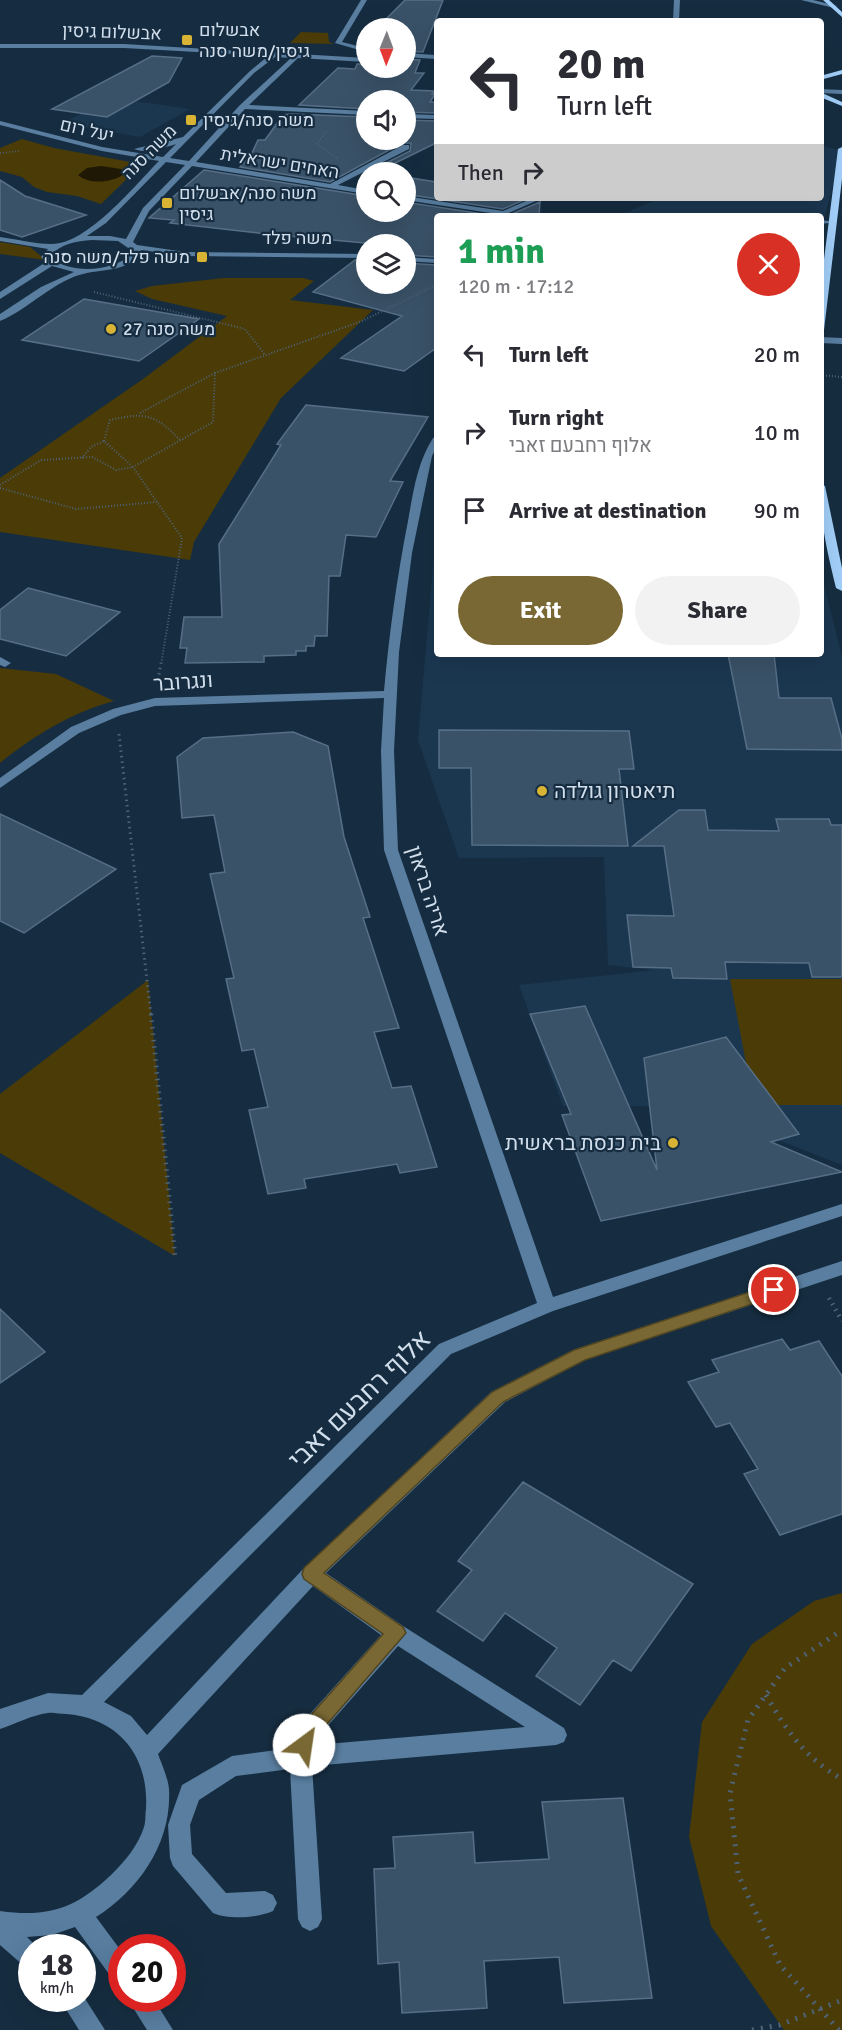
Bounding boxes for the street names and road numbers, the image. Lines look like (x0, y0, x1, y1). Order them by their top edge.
street label: אבשלום גיסין (62, 19, 162, 45)
street label: יעל רום (58, 113, 116, 147)
street label: משה סנה (117, 120, 181, 184)
street label: האחים ישראלית (219, 143, 341, 183)
street label: משה פלד (262, 227, 332, 249)
street label: ונגרובר (152, 667, 214, 697)
street label: אריה בראון (401, 842, 455, 940)
street label: אלוף רחבעם זאבי (282, 1324, 438, 1476)

